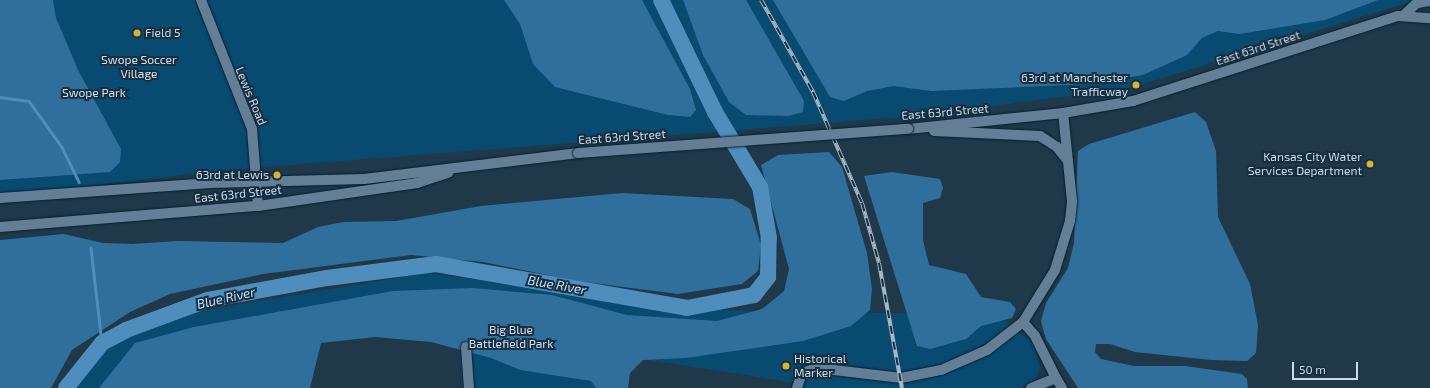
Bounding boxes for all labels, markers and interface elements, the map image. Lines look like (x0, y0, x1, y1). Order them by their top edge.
place label: Field 5 (145, 26, 180, 40)
marker: Field 5 (132, 28, 142, 38)
street label: East 63rd Street (1214, 28, 1302, 68)
park label: Swope Soccer Village (101, 53, 177, 81)
street label: Lewis Road (232, 65, 270, 127)
place label: 63rd at Manchester Trafficway (1021, 71, 1128, 99)
marker: 63rd at Manchester Trafficway (1131, 80, 1141, 90)
park label: Swope Park (62, 86, 126, 100)
street label: East 63rd Street (901, 101, 989, 123)
street label: East 63rd Street (578, 127, 666, 147)
place label: Kansas City Water Services Department (1248, 150, 1362, 178)
marker: Kansas City Water Services Department (1365, 159, 1375, 169)
place label: 63rd at Lewis (196, 168, 269, 182)
marker: 63rd at Lewis (272, 170, 282, 180)
street label: East 63rd Street (194, 182, 282, 206)
water label: Blue River (526, 272, 588, 298)
water label: Blue River (195, 284, 257, 312)
park label: Big Blue Battlefield Park (469, 323, 553, 351)
place label: Historical Marker (794, 352, 846, 380)
scale bar (1294, 354, 1360, 380)
marker: Historical Marker (781, 361, 791, 371)
text: 50 m (1299, 362, 1326, 376)

